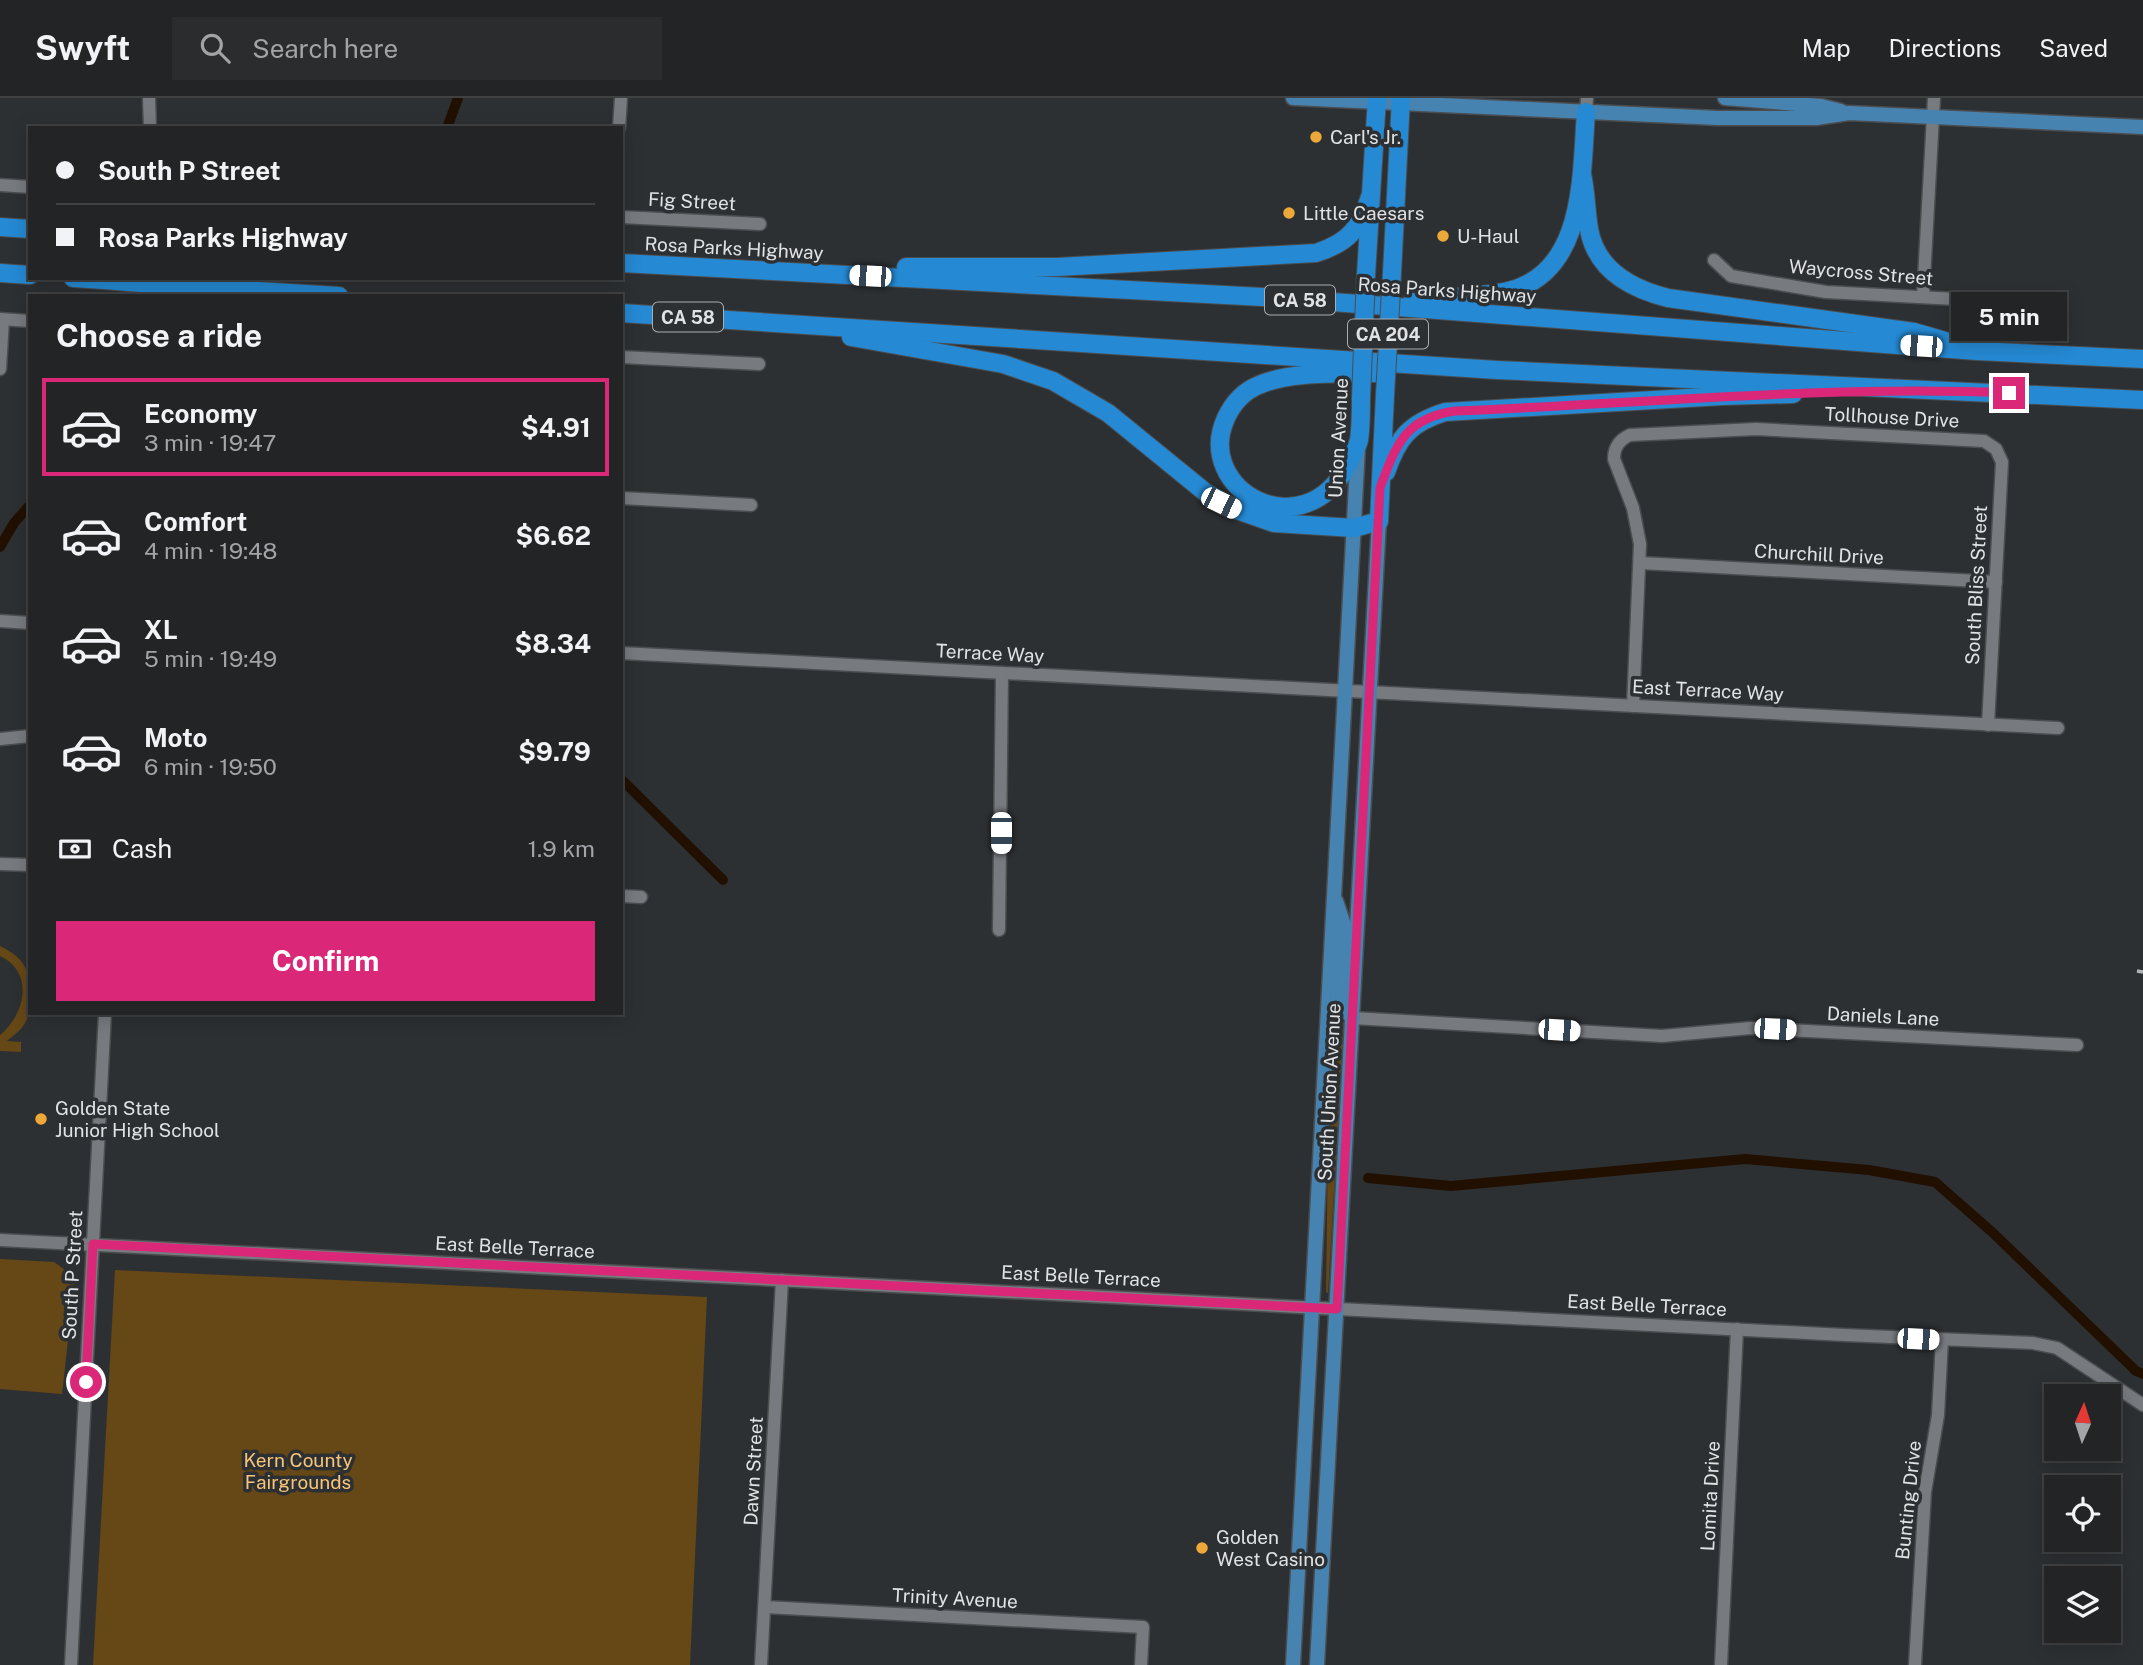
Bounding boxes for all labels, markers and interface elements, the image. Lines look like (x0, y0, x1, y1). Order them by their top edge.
search box (172, 17, 662, 80)
text: Swyft (35, 29, 130, 67)
icon: search (196, 29, 234, 67)
text: Search here (252, 33, 398, 64)
text: Map (1802, 34, 1851, 62)
text: Directions (1889, 34, 2001, 62)
text: Saved (2039, 34, 2108, 62)
place label: Carl's Jr. (1330, 126, 1401, 148)
marker: Carl's Jr. (1308, 129, 1324, 145)
text: South P Street (98, 155, 281, 186)
street label: Fig Street (648, 188, 736, 214)
place label: Little Caesars (1303, 202, 1424, 224)
marker: Little Caesars (1281, 205, 1297, 221)
text: Rosa Parks Highway (98, 222, 348, 253)
place label: U-Haul (1457, 225, 1519, 247)
marker: U-Haul (1435, 228, 1451, 244)
street label: Rosa Parks Highway (644, 232, 824, 264)
street label: Waycross Street (1788, 255, 1934, 289)
car (849, 264, 892, 288)
street label: Rosa Parks Highway (1357, 273, 1537, 307)
road number: CA 58 (1265, 286, 1335, 314)
callout: 5 min (1951, 292, 2067, 341)
road number: CA 58 (653, 302, 723, 331)
text: 5 min (1978, 303, 2040, 330)
text: Choose a ride (56, 317, 262, 354)
road number: CA 204 (1348, 320, 1428, 348)
car (1900, 334, 1943, 358)
street label: Union Avenue (1324, 377, 1352, 499)
route end (1993, 377, 2025, 409)
icon: car (60, 396, 123, 459)
text: Economy (144, 398, 257, 429)
street label: Tollhouse Drive (1824, 402, 1960, 432)
text: $4.91 (521, 412, 591, 443)
text: 3 min · 19:47 (144, 429, 276, 456)
car (1198, 484, 1245, 522)
icon: car (60, 504, 123, 567)
street label: South Bliss Street (1961, 505, 1991, 665)
text: Comfort (144, 506, 247, 537)
text: $6.62 (515, 520, 591, 551)
text: 4 min · 19:48 (144, 537, 277, 564)
street label: Churchill Drive (1754, 540, 1884, 568)
icon: car (60, 612, 123, 675)
text: XL (144, 614, 178, 645)
text: $8.34 (515, 628, 591, 659)
street label: Terrace Way (935, 639, 1045, 667)
text: 5 min · 19:49 (144, 645, 277, 672)
street label: East Terrace Way (1632, 675, 1784, 705)
icon: car (60, 720, 123, 783)
text: Moto (144, 722, 207, 753)
text: $9.79 (518, 736, 591, 767)
text: 6 min · 19:50 (144, 753, 277, 780)
car (991, 812, 1012, 854)
icon: cash (56, 830, 94, 868)
text: Cash (112, 833, 172, 864)
text: 1.9 km (528, 835, 595, 862)
button: Confirm (56, 921, 595, 1001)
street label: Daniels Lane (1826, 1002, 1940, 1030)
street label: South Union Avenue (1313, 1003, 1345, 1181)
car (1754, 1017, 1797, 1041)
car (1538, 1018, 1581, 1042)
place label: Golden State Junior High School (55, 1097, 220, 1141)
marker: Golden State Junior High School (33, 1111, 49, 1127)
street label: South P Street (58, 1210, 86, 1340)
street label: East Belle Terrace (435, 1232, 595, 1262)
street label: East Belle Terrace (1001, 1261, 1161, 1291)
street label: East Belle Terrace (1567, 1290, 1727, 1320)
car (1897, 1327, 1940, 1351)
route start (70, 1366, 102, 1398)
north arrow (2044, 1384, 2121, 1461)
map controls (2044, 1384, 2121, 1643)
street label: Dawn Street (739, 1416, 767, 1526)
street label: Bunting Drive (1891, 1439, 1925, 1561)
street label: Lomita Drive (1696, 1440, 1724, 1552)
park label: Kern County Fairgrounds (243, 1449, 353, 1493)
button: locate (2044, 1475, 2121, 1552)
place label: Golden West Casino (1216, 1526, 1325, 1570)
marker: Golden West Casino (1194, 1540, 1210, 1556)
button: layers (2044, 1566, 2121, 1643)
street label: Trinity Avenue (892, 1584, 1018, 1612)

